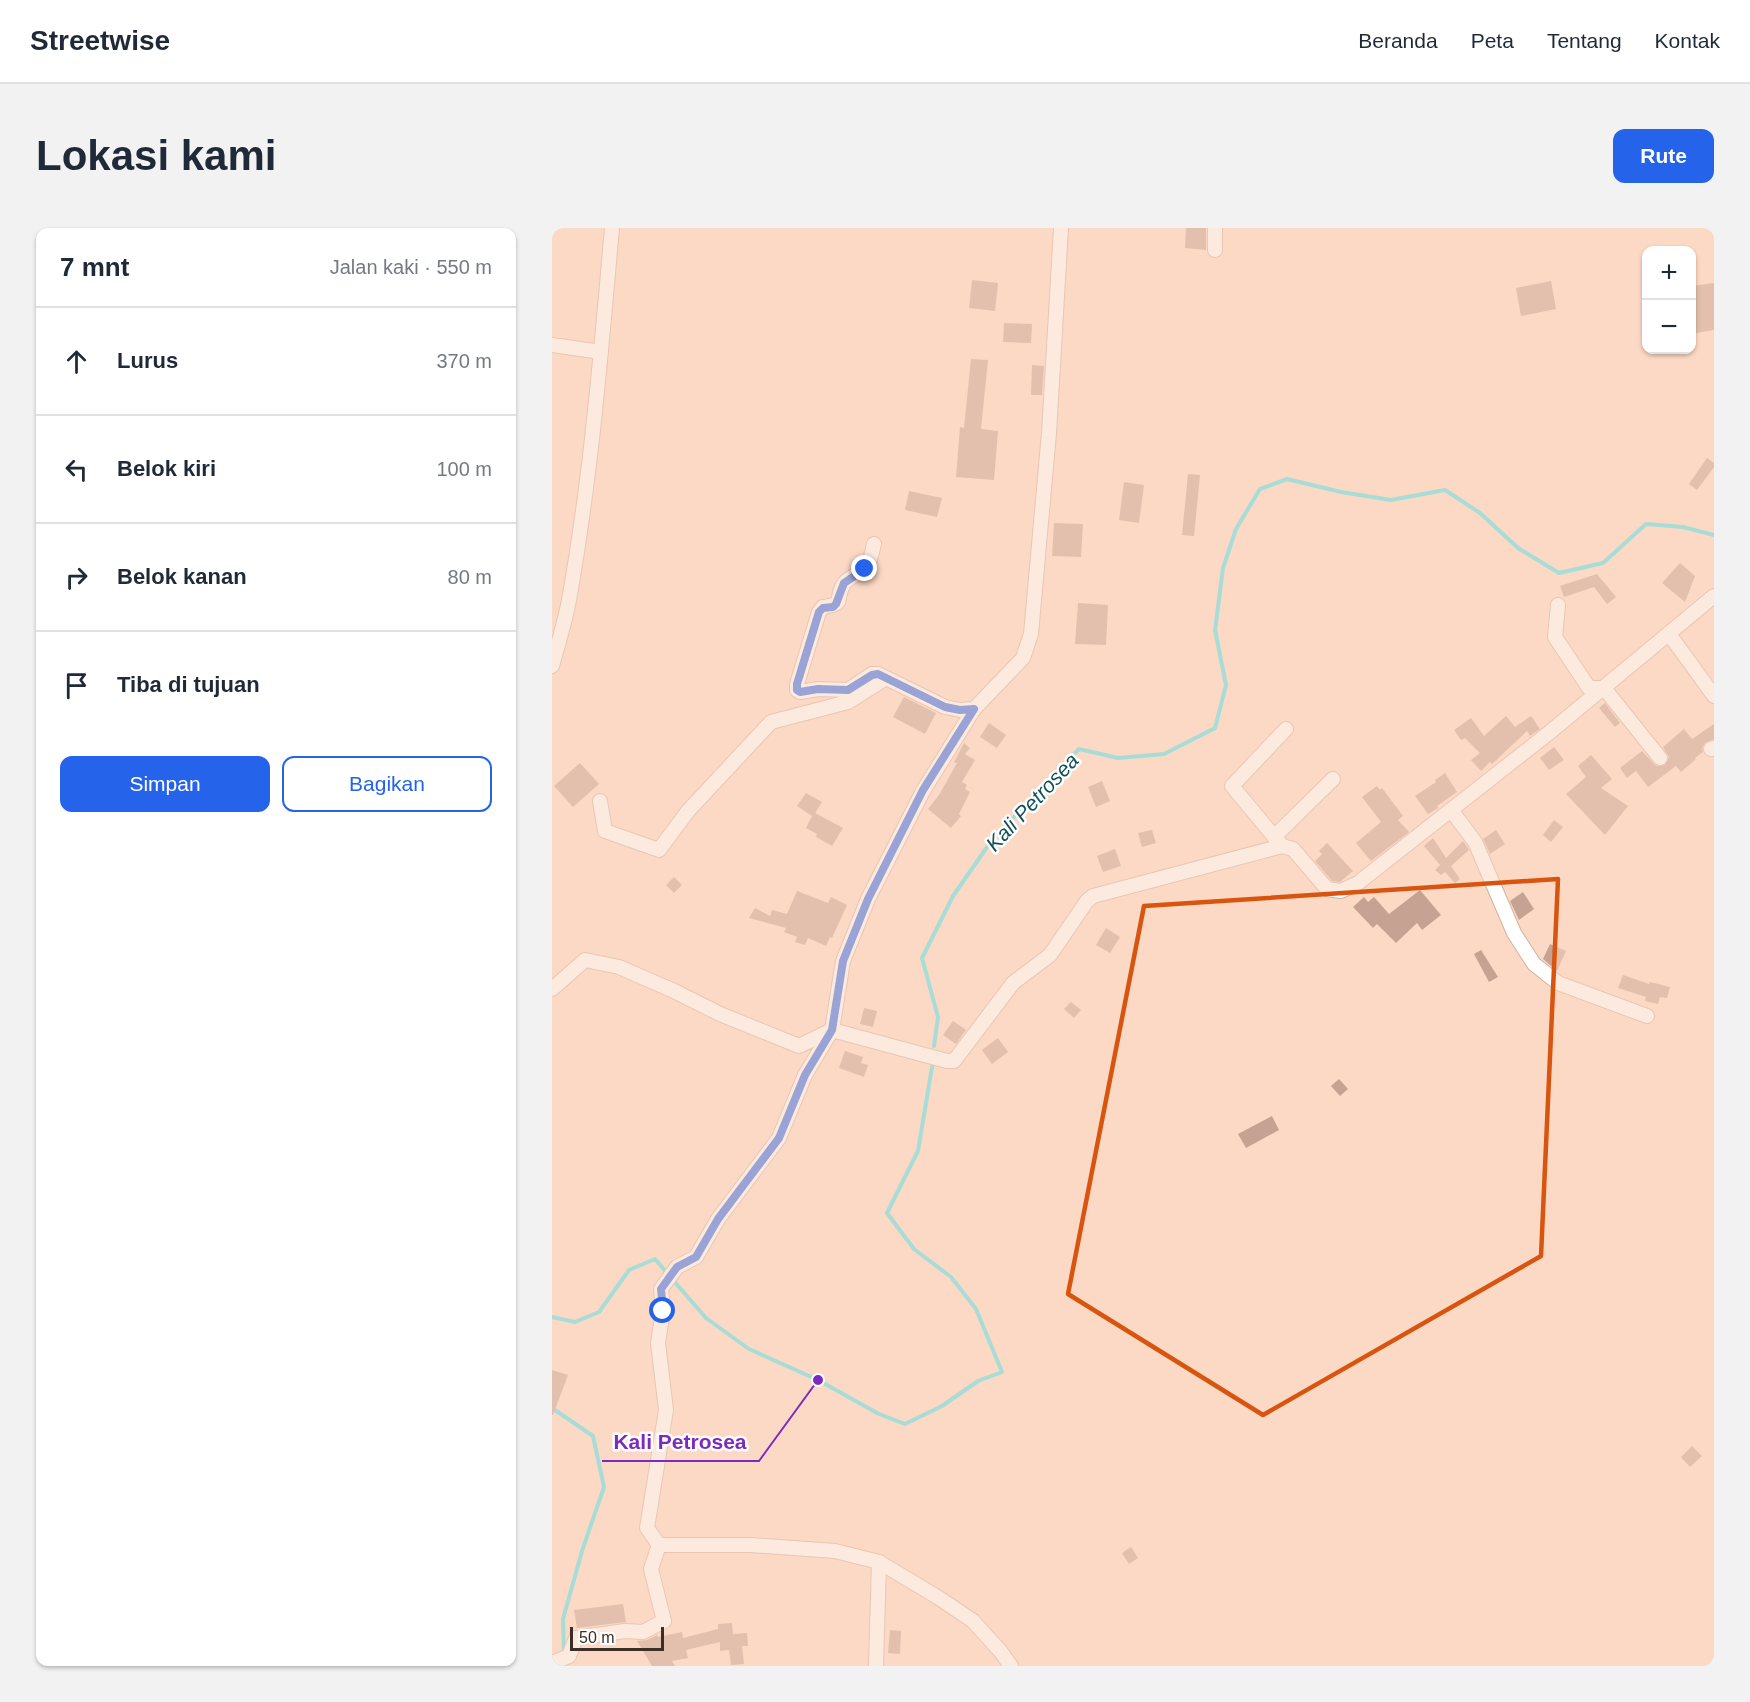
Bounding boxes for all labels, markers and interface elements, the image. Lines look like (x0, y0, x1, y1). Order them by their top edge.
text: Streetwise (30, 25, 170, 56)
text: Beranda (1358, 29, 1438, 52)
text: Peta (1471, 29, 1514, 52)
text: Tentang (1547, 29, 1622, 52)
text: Kontak (1655, 29, 1720, 52)
button: Rute (1613, 129, 1714, 183)
text: Lokasi kami (36, 132, 276, 179)
map controls (1642, 246, 1696, 354)
button: + (1642, 246, 1696, 300)
text: 7 mnt (60, 252, 129, 282)
text: Jalan kaki · 550 m (330, 256, 492, 278)
button: − (1642, 300, 1696, 354)
icon: ahead (60, 345, 93, 378)
text: Lurus (117, 348, 178, 373)
text: 370 m (436, 350, 492, 372)
icon: left (60, 453, 93, 486)
text: Belok kiri (117, 456, 216, 481)
text: 100 m (436, 458, 492, 480)
route end (851, 555, 877, 581)
icon: right (60, 561, 93, 594)
text: Belok kanan (117, 564, 247, 589)
text: 80 m (448, 566, 492, 588)
icon: arrive (60, 669, 93, 702)
text: Tiba di tujuan (117, 672, 260, 697)
water label: Kali Petrosea (981, 748, 1083, 856)
button: Simpan (60, 756, 270, 812)
button: Bagikan (282, 756, 492, 812)
route start (649, 1297, 675, 1323)
callout: Kali Petrosea (602, 1422, 759, 1461)
text: Kali Petrosea (613, 1430, 747, 1453)
scale bar (570, 1624, 664, 1652)
text: 50 m (579, 1629, 615, 1646)

